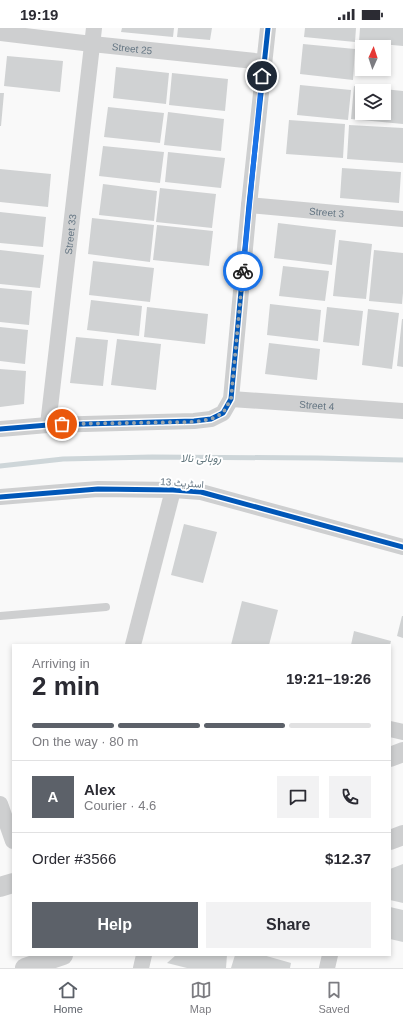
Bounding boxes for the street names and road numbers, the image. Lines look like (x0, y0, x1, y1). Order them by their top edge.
street label: Street 25 (111, 41, 153, 56)
street label: Street 3 (309, 205, 345, 219)
street label: Street 33 (62, 213, 78, 255)
street label: Street 4 (299, 398, 335, 412)
street label: اسٹریٹ 13 (160, 476, 204, 491)

